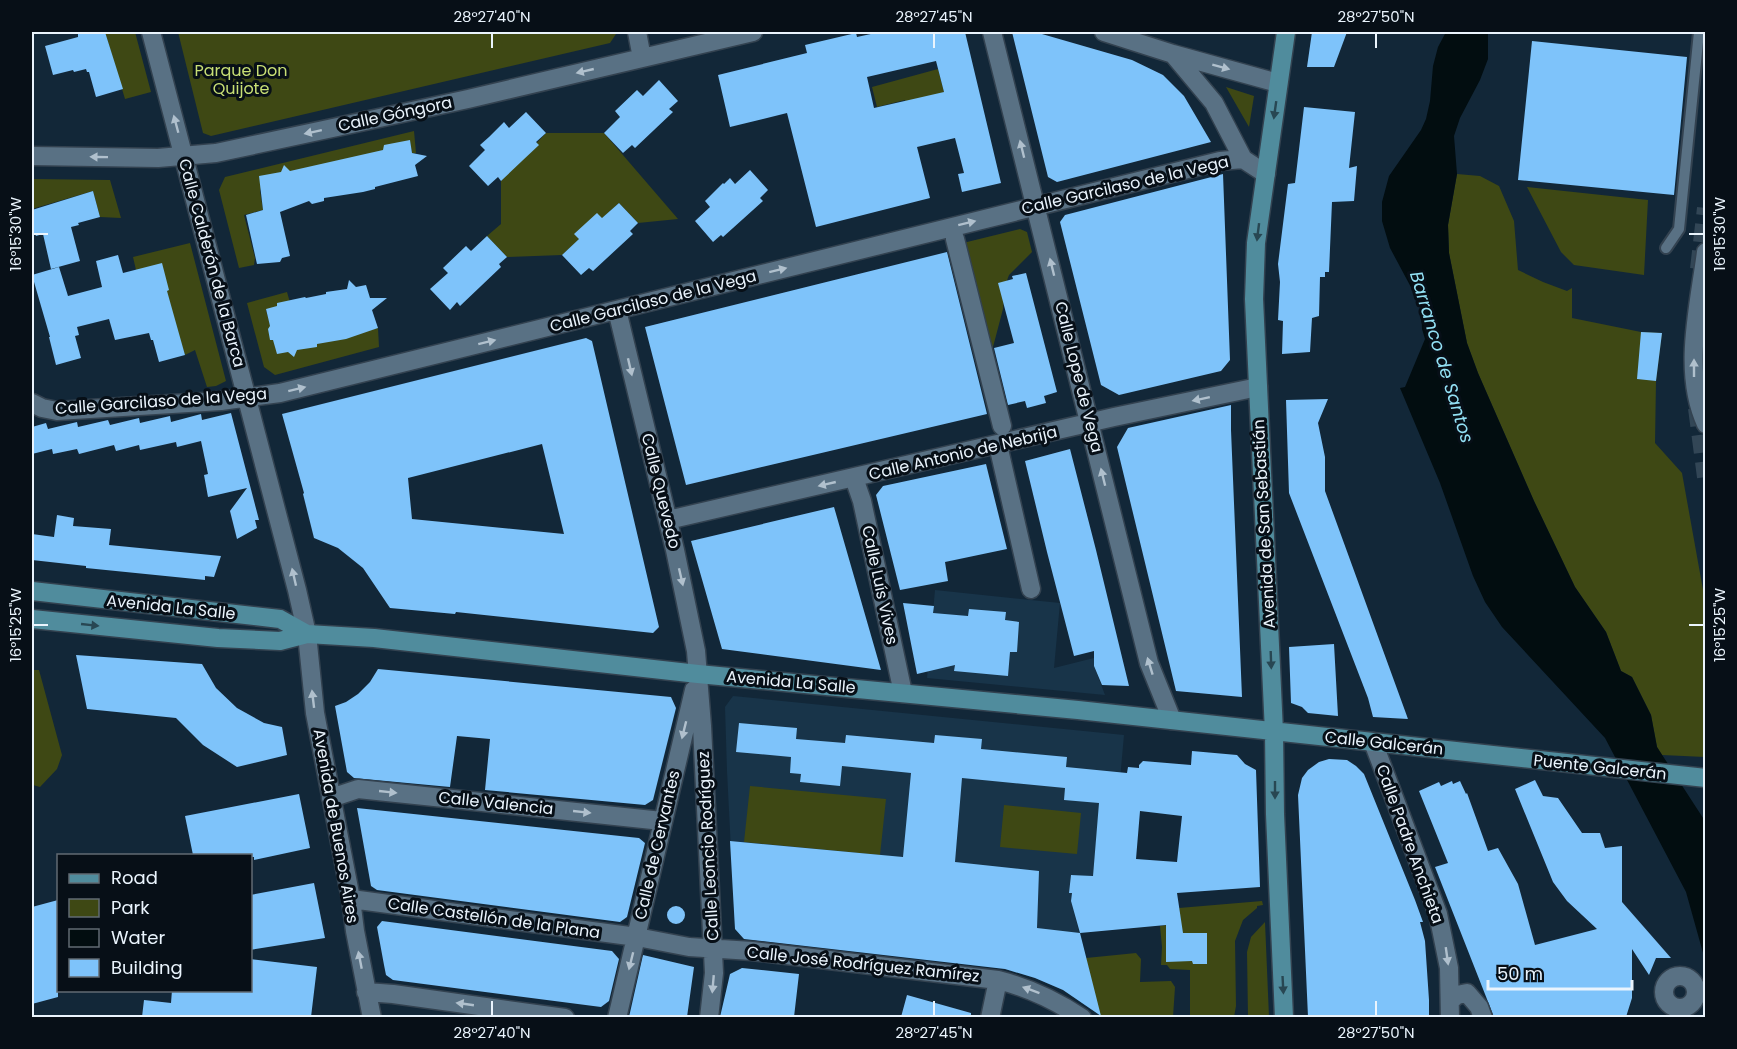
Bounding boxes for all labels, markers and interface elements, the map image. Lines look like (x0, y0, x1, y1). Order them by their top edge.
text: 28°27'40"N (453, 6, 531, 27)
text: 28°27'45"N (895, 6, 973, 27)
text: 28°27'50"N (1337, 6, 1415, 27)
park label: Parque Don Quijote (194, 59, 288, 100)
one-way arrow (1211, 62, 1230, 72)
one-way arrow (575, 67, 594, 76)
street label: Calle Góngora (336, 91, 454, 137)
one-way arrow (1270, 101, 1279, 120)
one-way arrow (170, 115, 180, 133)
one-way arrow (303, 128, 322, 137)
one-way arrow (1016, 140, 1026, 158)
street label: Calle Garcilaso de la Vega (1019, 150, 1231, 220)
one-way arrow (90, 152, 109, 162)
street label: Calle Calderón de la Barca (173, 156, 251, 370)
text: 16°15'30"W (5, 196, 26, 271)
text: 16°15'30"W (1709, 196, 1730, 271)
one-way arrow (958, 217, 976, 227)
one-way arrow (1253, 223, 1263, 242)
one-way arrow (1046, 258, 1056, 276)
street label: Calle Garcilaso de la Vega (547, 264, 759, 338)
one-way arrow (769, 264, 787, 274)
water label: Barranco de Santos (1404, 268, 1480, 446)
street label: Calle Lope de Vega (1049, 299, 1109, 455)
one-way arrow (477, 337, 496, 347)
one-way arrow (626, 358, 636, 376)
one-way arrow (1689, 358, 1699, 377)
street label: Calle Garcilaso de la Vega (54, 382, 268, 420)
one-way arrow (288, 383, 306, 393)
one-way arrow (1192, 394, 1210, 404)
street label: Avenida de San Sebastián (1247, 419, 1281, 629)
street label: Calle Antonio de Nebrija (867, 420, 1059, 486)
street label: Calle Quevedo (636, 431, 686, 551)
one-way arrow (1097, 468, 1107, 486)
one-way arrow (817, 480, 836, 490)
street label: Calle Luís Vives (856, 523, 904, 647)
one-way arrow (289, 568, 299, 586)
one-way arrow (677, 568, 687, 586)
text: 16°15'25"W (5, 588, 26, 662)
text: 16°15'25"W (1709, 588, 1730, 662)
street label: Avenida La Salle (105, 589, 237, 625)
one-way arrow (80, 620, 99, 630)
one-way arrow (1266, 650, 1275, 669)
one-way arrow (1145, 657, 1154, 675)
street label: Avenida La Salle (725, 665, 857, 699)
one-way arrow (308, 689, 318, 708)
one-way arrow (678, 721, 688, 740)
street label: Calle Galcerán (1324, 725, 1444, 761)
street label: Avenida de Buenos Aires (308, 727, 364, 925)
street label: Puente Galcerán (1532, 749, 1668, 785)
street label: Calle Leoncio Rodríguez (692, 751, 724, 941)
street label: Calle Padre Anchieta (1371, 761, 1449, 927)
street label: Calle de Cervantes (629, 768, 685, 922)
one-way arrow (1270, 781, 1280, 800)
street label: Calle Valencia (437, 786, 555, 820)
one-way arrow (379, 787, 398, 797)
one-way arrow (573, 807, 592, 817)
legend (57, 854, 252, 992)
text: Road (111, 865, 158, 890)
street label: Calle Castellón de la Plana (386, 892, 602, 944)
text: Park (111, 895, 150, 920)
text: Water (111, 925, 165, 950)
street label: Calle José Rodríguez Ramírez (746, 940, 980, 988)
one-way arrow (1442, 946, 1451, 965)
one-way arrow (355, 950, 364, 969)
one-way arrow (626, 952, 636, 971)
scale bar (1488, 953, 1632, 991)
text: Building (111, 955, 183, 980)
text: 50 m (1497, 961, 1543, 986)
one-way arrow (708, 974, 718, 993)
one-way arrow (1278, 975, 1287, 994)
one-way arrow (1022, 984, 1040, 994)
one-way arrow (456, 999, 475, 1008)
text: 28°27'40"N (453, 1022, 531, 1043)
text: 28°27'45"N (895, 1022, 973, 1043)
text: 28°27'50"N (1337, 1022, 1415, 1043)

